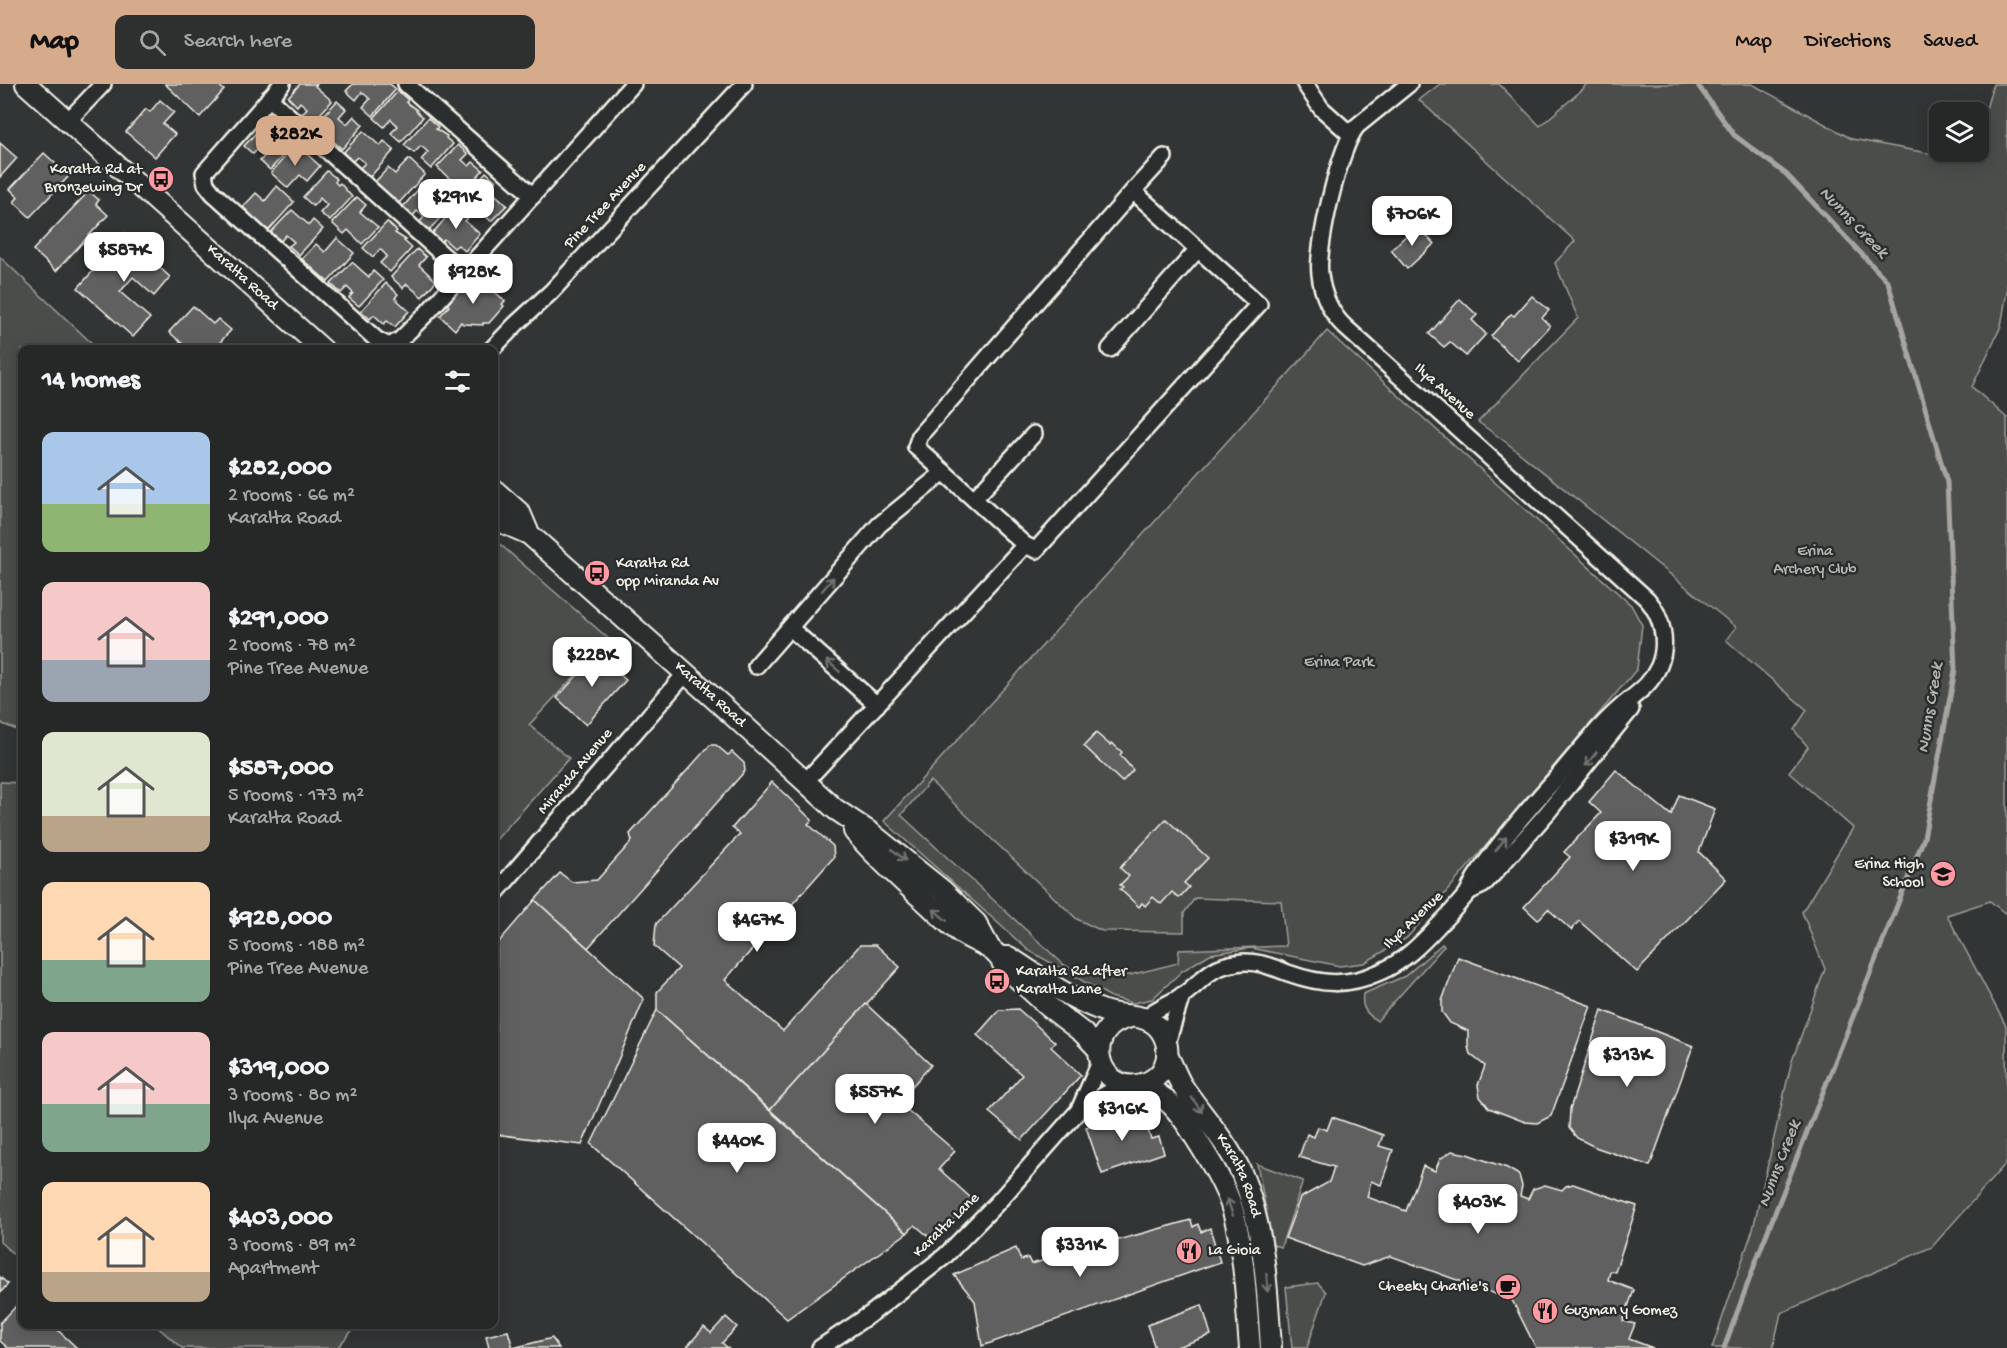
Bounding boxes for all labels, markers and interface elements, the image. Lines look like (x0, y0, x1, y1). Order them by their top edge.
search box (115, 15, 535, 69)
text: Map (30, 26, 79, 59)
icon: search (136, 26, 169, 59)
text: Search here (184, 29, 292, 55)
text: Map (1735, 30, 1772, 55)
text: Directions (1805, 30, 1890, 55)
text: Saved (1923, 30, 1977, 55)
map controls (1929, 102, 1989, 162)
button: layers (1929, 102, 1989, 162)
pin: $282K (253, 116, 337, 167)
text: $282K (270, 124, 320, 147)
street label: Pine Tree Avenue (560, 158, 652, 254)
place label: Karalta Rd at Bronzewing Dr (43, 161, 143, 198)
bus stop icon: Karalta Rd at Bronzewing Dr (146, 164, 176, 194)
pin: $291K (414, 179, 498, 230)
water label: Nunns Creek (1814, 183, 1894, 264)
text: $291K (432, 187, 480, 210)
pin: $706K (1370, 196, 1454, 247)
text: $706K (1386, 204, 1438, 227)
pin: $587K (82, 232, 166, 283)
text: $587K (98, 240, 150, 263)
street label: Karalta Road (202, 240, 283, 316)
pin: $928K (431, 254, 515, 305)
text: $928K (448, 262, 498, 285)
street label: Ilya Avenue (1409, 360, 1479, 425)
icon: filters (441, 365, 474, 398)
text: 14 homes (42, 366, 140, 397)
text: $282,000 (228, 454, 332, 485)
icon: home (90, 456, 162, 528)
text: 2 rooms · 66 m² (228, 485, 355, 508)
text: Karalta Road (228, 508, 340, 531)
park label: Erina Archery Club (1774, 543, 1857, 580)
place label: Karalta Rd opp Miranda Av (616, 555, 719, 592)
bus stop icon: Karalta Rd opp Miranda Av (582, 558, 612, 588)
one-way arrow (821, 577, 835, 592)
text: $291,000 (228, 604, 328, 635)
icon: home (90, 606, 162, 678)
text: 2 rooms · 78 m² (228, 635, 356, 658)
pin: $228K (550, 637, 634, 688)
text: $228K (567, 645, 617, 668)
park label: Erina Park (1304, 654, 1376, 673)
text: Pine Tree Avenue (228, 658, 368, 681)
street label: Karalta Road (670, 658, 751, 733)
one-way arrow (826, 659, 841, 673)
water label: Nunns Creek (1914, 660, 1949, 755)
street label: Miranda Avenue (534, 724, 618, 819)
one-way arrow (1584, 751, 1597, 767)
text: $587,000 (228, 754, 334, 785)
icon: home (90, 756, 162, 828)
text: 5 rooms · 173 m² (228, 785, 364, 808)
text: Karalta Road (228, 808, 340, 831)
pin: $319K (1591, 821, 1675, 872)
text: $319K (1609, 829, 1657, 852)
one-way arrow (1495, 836, 1508, 852)
one-way arrow (891, 848, 906, 862)
place label: Erina High School (1854, 856, 1924, 893)
school or university icon: Erina High School (1928, 859, 1958, 889)
street label: Ilya Avenue (1380, 887, 1448, 954)
pin: $467K (715, 902, 799, 953)
text: $928,000 (228, 904, 332, 935)
icon: home (90, 906, 162, 978)
one-way arrow (932, 908, 948, 921)
text: $467K (732, 910, 782, 933)
text: 5 rooms · 188 m² (228, 935, 365, 958)
text: Pine Tree Avenue (228, 958, 368, 981)
place label: Karalta Rd after Karalta Lane (1016, 963, 1128, 1000)
bus stop icon: Karalta Rd after Karalta Lane (982, 966, 1012, 996)
pin: $313K (1585, 1037, 1669, 1088)
text: $313K (1603, 1045, 1651, 1068)
text: $319,000 (228, 1054, 329, 1085)
icon: home (90, 1056, 162, 1128)
pin: $557K (833, 1074, 917, 1125)
text: $557K (849, 1082, 901, 1105)
text: 3 rooms · 80 m² (228, 1085, 357, 1108)
pin: $316K (1080, 1091, 1164, 1142)
one-way arrow (1191, 1096, 1203, 1113)
text: $316K (1098, 1099, 1146, 1122)
text: Ilya Avenue (228, 1108, 323, 1131)
water label: Nunns Creek (1754, 1116, 1807, 1210)
pin: $440K (695, 1123, 779, 1174)
street label: Karalta Road (1211, 1130, 1265, 1221)
text: $440K (712, 1131, 762, 1154)
pin: $403K (1436, 1184, 1520, 1235)
street label: Karalta Lane (910, 1189, 985, 1263)
text: $403K (1452, 1192, 1504, 1215)
one-way arrow (1224, 1198, 1235, 1217)
text: $403,000 (228, 1204, 333, 1235)
icon: home (90, 1206, 162, 1278)
pin: $331K (1038, 1227, 1122, 1278)
text: 3 rooms · 89 m² (228, 1235, 356, 1258)
text: $331K (1056, 1235, 1104, 1258)
restaurant icon: La Gioia (1174, 1236, 1204, 1266)
place label: La Gioia (1208, 1242, 1262, 1261)
text: Apartment (228, 1258, 318, 1281)
cafe icon: Cheeky Charlie's (1493, 1272, 1523, 1302)
one-way arrow (1261, 1273, 1272, 1293)
place label: Cheeky Charlie's (1378, 1278, 1489, 1297)
restaurant icon: Guzman y Gomez (1530, 1296, 1560, 1326)
place label: Guzman y Gomez (1564, 1302, 1678, 1321)

